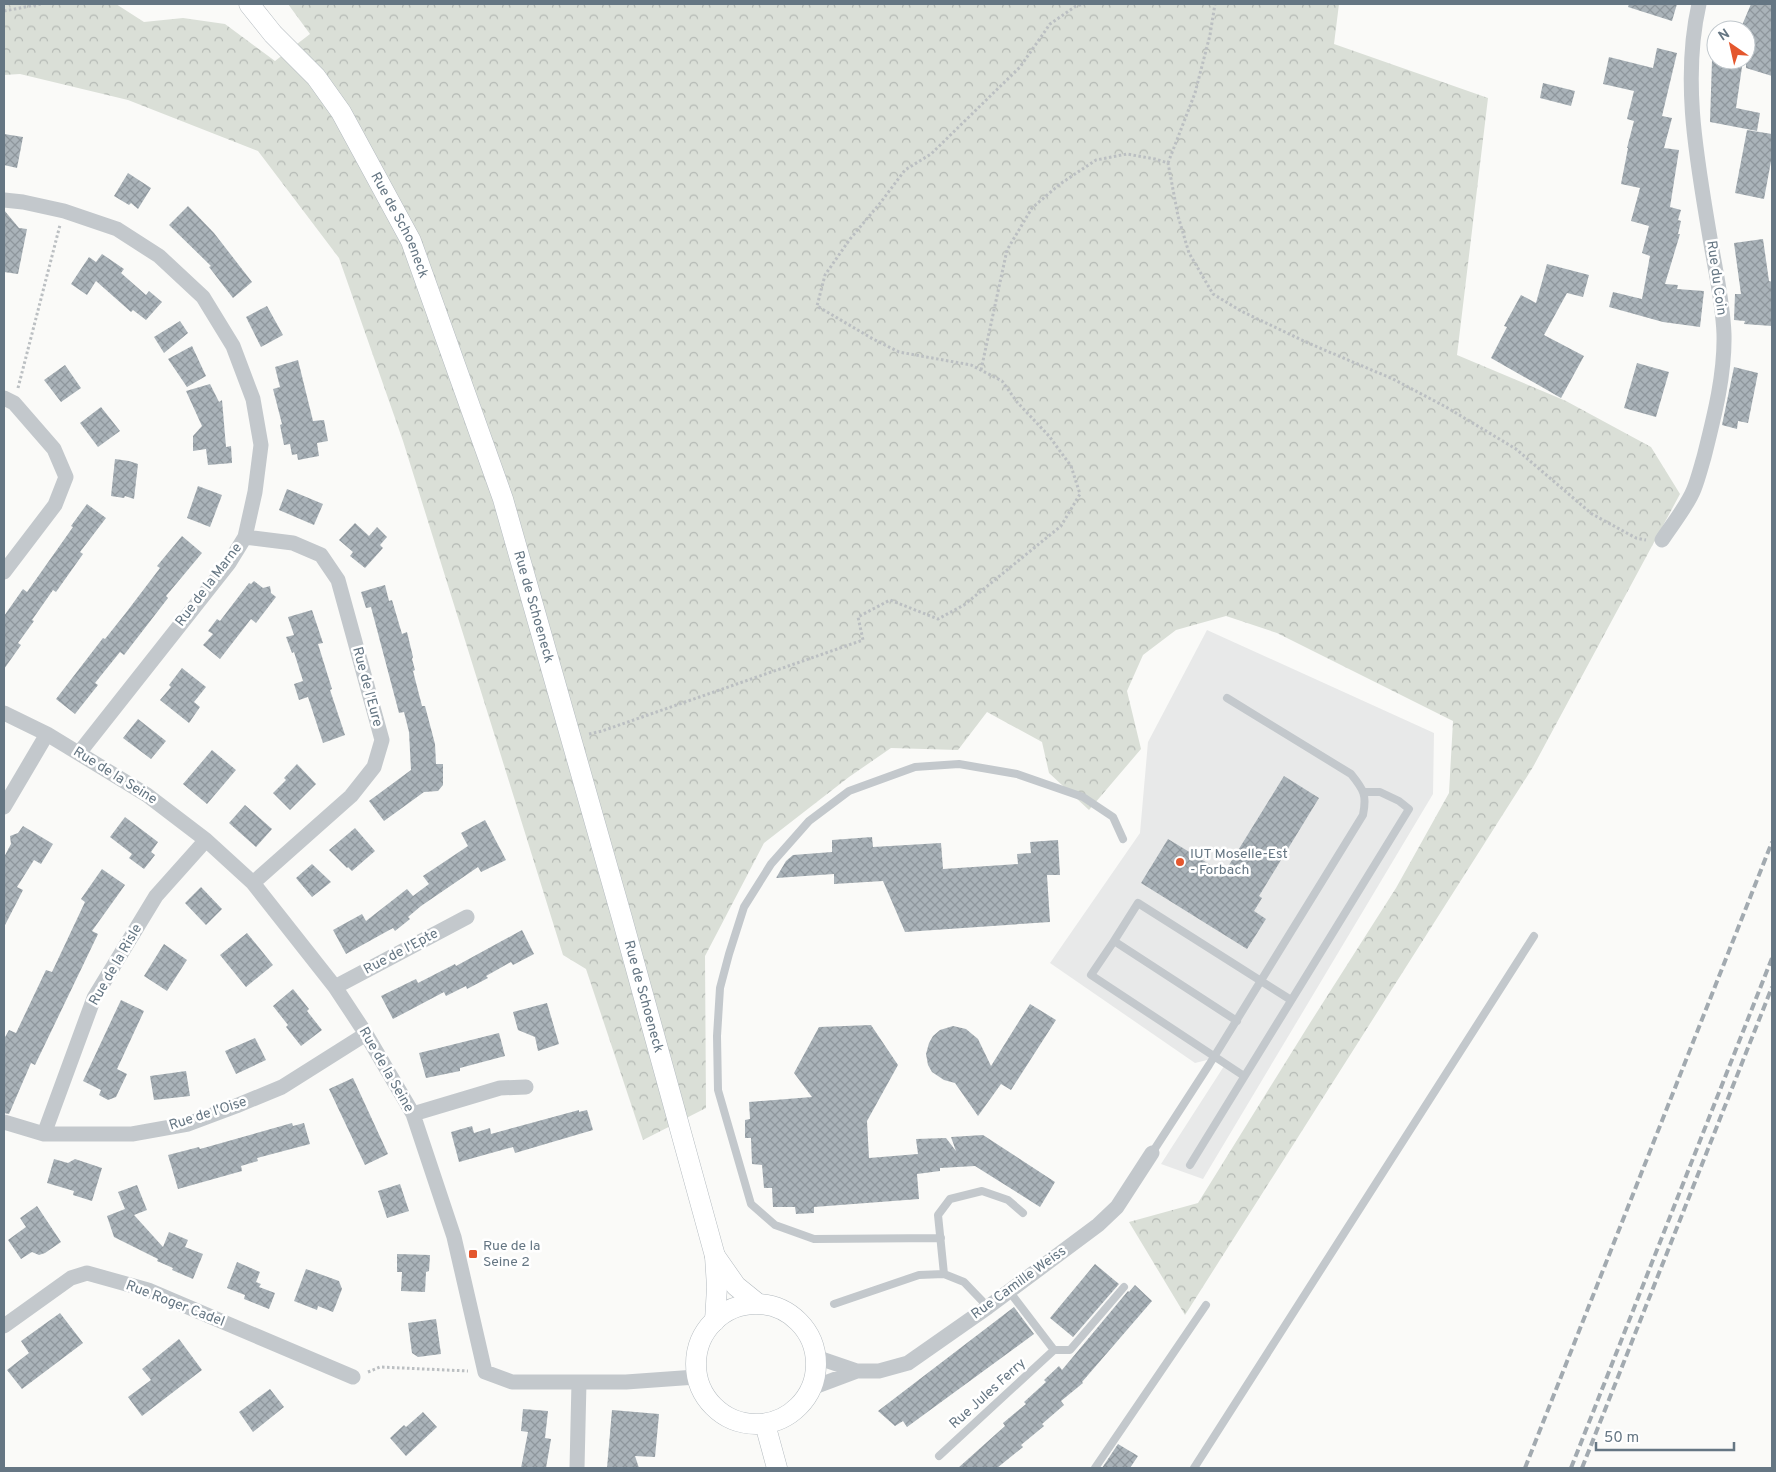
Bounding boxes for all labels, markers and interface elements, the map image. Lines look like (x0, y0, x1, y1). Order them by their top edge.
north arrow (1706, 20, 1756, 70)
text: N (1716, 26, 1733, 45)
street label: Rue de Schoeneck (367, 169, 432, 280)
street label: Rue du Coin (1702, 240, 1730, 316)
street label: Rue de la Marne (172, 540, 246, 630)
street label: Rue de Schoeneck (510, 549, 558, 665)
street label: Rue de l'Eure (348, 645, 386, 729)
street label: Rue de la Seine (70, 743, 160, 809)
place label: IUT Moselle-Est - Forbach (1190, 846, 1288, 879)
marker: IUT Moselle-Est - Forbach (1174, 856, 1186, 868)
street label: Rue de la Risle (86, 921, 146, 1009)
street label: Rue de l'Epte (361, 925, 441, 979)
street label: Rue de Schoeneck (620, 939, 667, 1055)
street label: Rue de la Seine (355, 1024, 417, 1116)
street label: Rue de l'Oise (167, 1093, 249, 1135)
place label: Rue de la Seine 2 (483, 1238, 540, 1271)
street label: Rue Camille Weiss (968, 1243, 1070, 1323)
marker: Rue de la Seine 2 (467, 1248, 479, 1260)
street label: Rue Roger Cadel (123, 1277, 227, 1331)
street label: Rue Jules Ferry (946, 1355, 1030, 1433)
scale bar (1596, 1420, 1734, 1452)
text: 50 m (1604, 1429, 1639, 1448)

